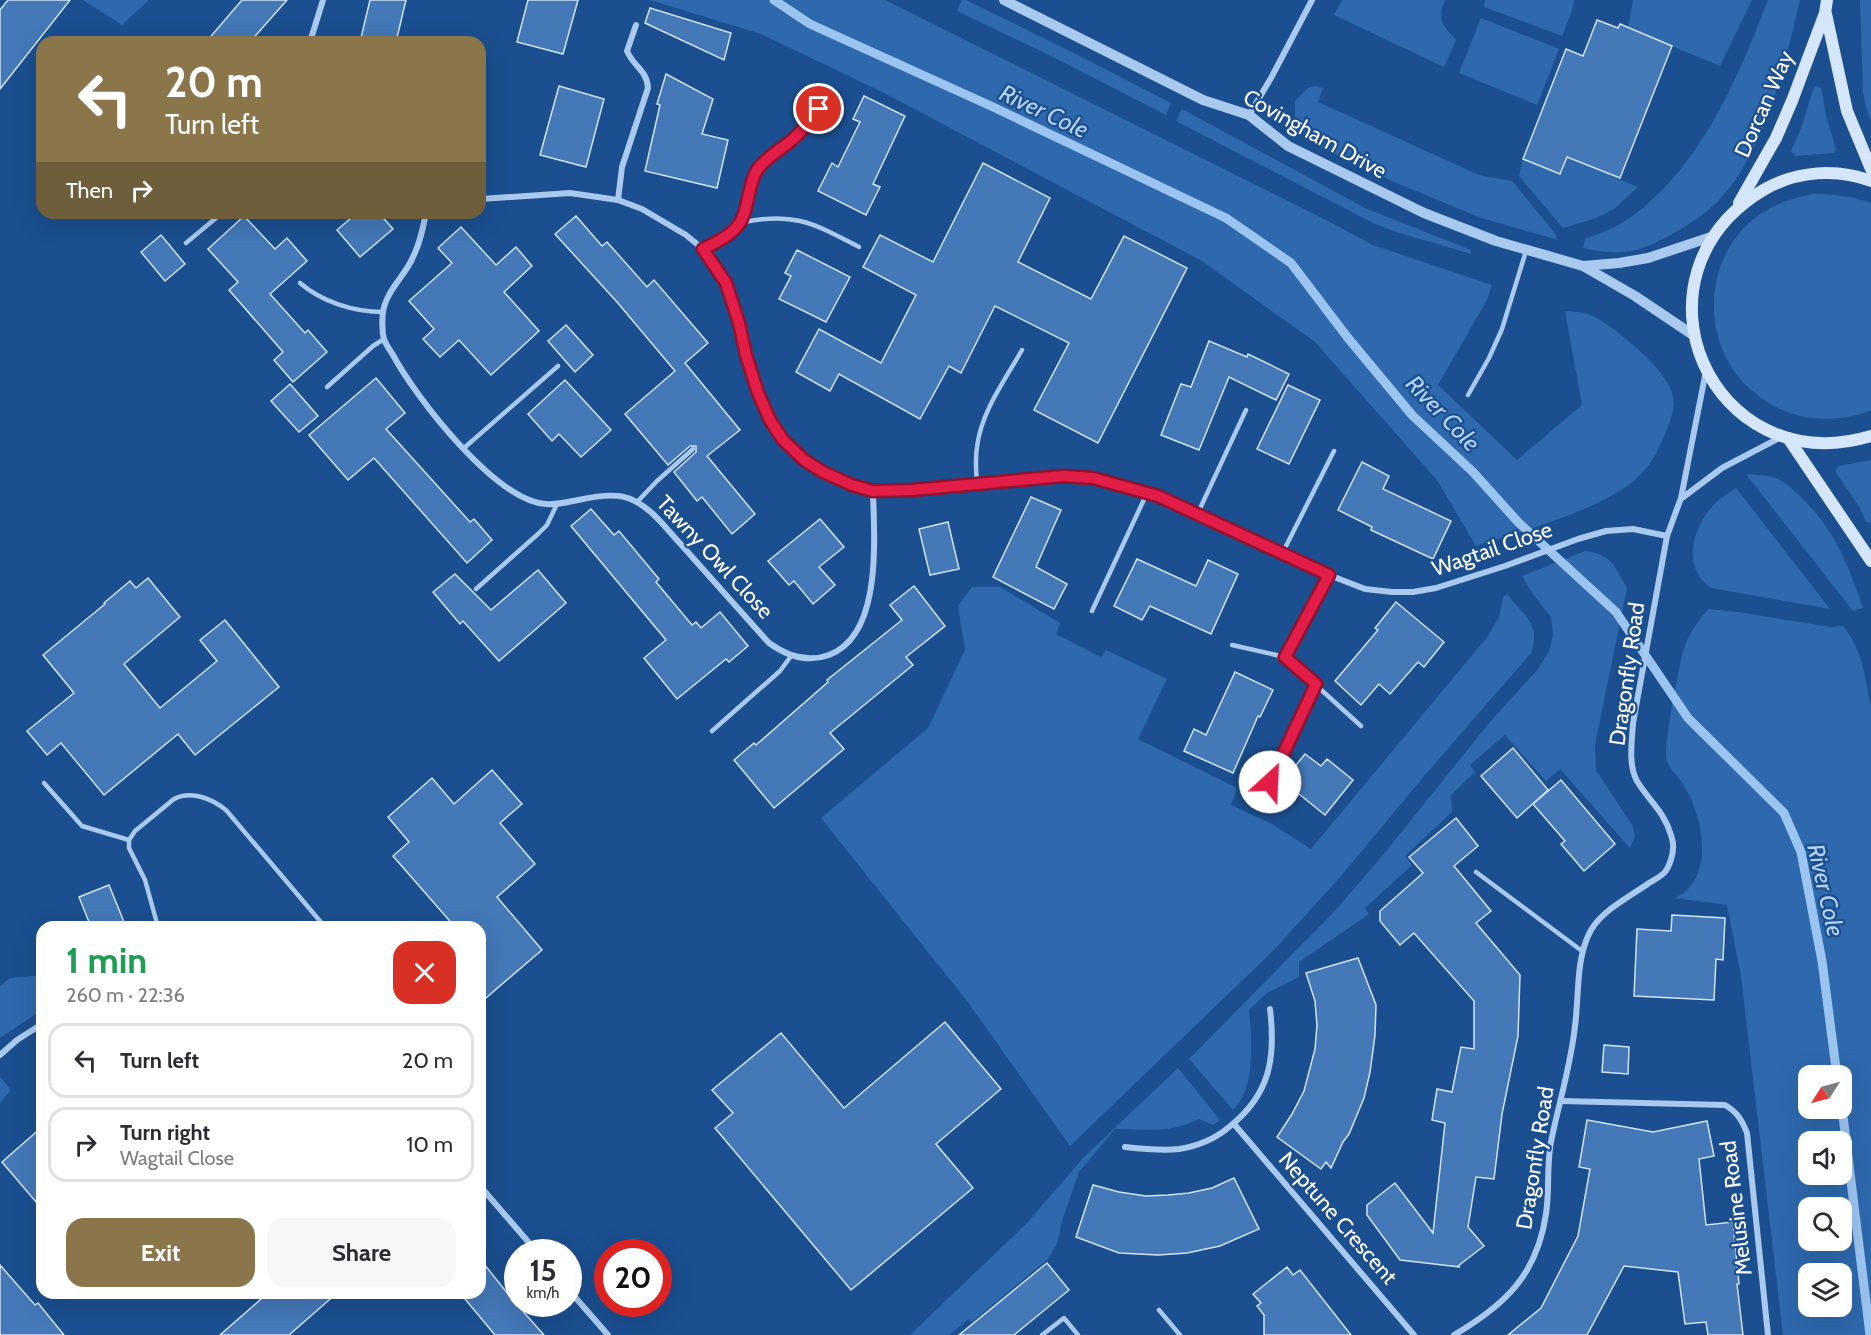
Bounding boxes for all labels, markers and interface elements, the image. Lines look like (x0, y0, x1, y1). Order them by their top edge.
street label: Dorcan Way (1729, 47, 1799, 161)
text: 20 m (165, 56, 263, 108)
icon: left (66, 60, 144, 138)
water label: River Cole (995, 78, 1093, 144)
pin (793, 83, 844, 134)
street label: Covingham Drive (1238, 83, 1392, 185)
icon: arrive (802, 92, 835, 125)
text: Turn left (165, 108, 259, 141)
icon: right (125, 174, 158, 207)
text: Then (66, 177, 113, 204)
water label: River Cole (1400, 369, 1486, 457)
street label: Tawny Owl Close (651, 490, 779, 624)
street label: Wagtail Close (1428, 516, 1556, 582)
street label: Dragonfly Road (1604, 601, 1650, 747)
position arrow (1238, 750, 1302, 814)
water label: River Cole (1801, 841, 1851, 939)
text: 1 min (66, 938, 147, 982)
button: close (393, 941, 456, 1004)
text: 260 m · 22:36 (66, 983, 185, 1007)
icon: left (69, 1044, 102, 1077)
text: Turn left (120, 1047, 199, 1074)
text: 20 m (402, 1047, 453, 1074)
north arrow (1798, 1065, 1852, 1119)
map controls (1798, 1065, 1852, 1317)
street label: Dragonfly Road (1510, 1085, 1560, 1231)
text: Turn right (120, 1119, 210, 1146)
icon: right (69, 1128, 102, 1161)
text: 10 m (406, 1131, 453, 1158)
button: sound (1798, 1131, 1852, 1185)
street label: Melusine Road (1714, 1139, 1758, 1277)
text: Wagtail Close (120, 1146, 234, 1170)
street label: Neptune Crescent (1273, 1146, 1403, 1290)
button: search (1798, 1197, 1852, 1251)
button: Exit (66, 1218, 255, 1287)
button: Share (267, 1218, 456, 1287)
speed limit sign: 20 (594, 1239, 672, 1317)
text: 15 (529, 1252, 557, 1289)
button: layers (1798, 1263, 1852, 1317)
text: km/h (527, 1284, 559, 1302)

